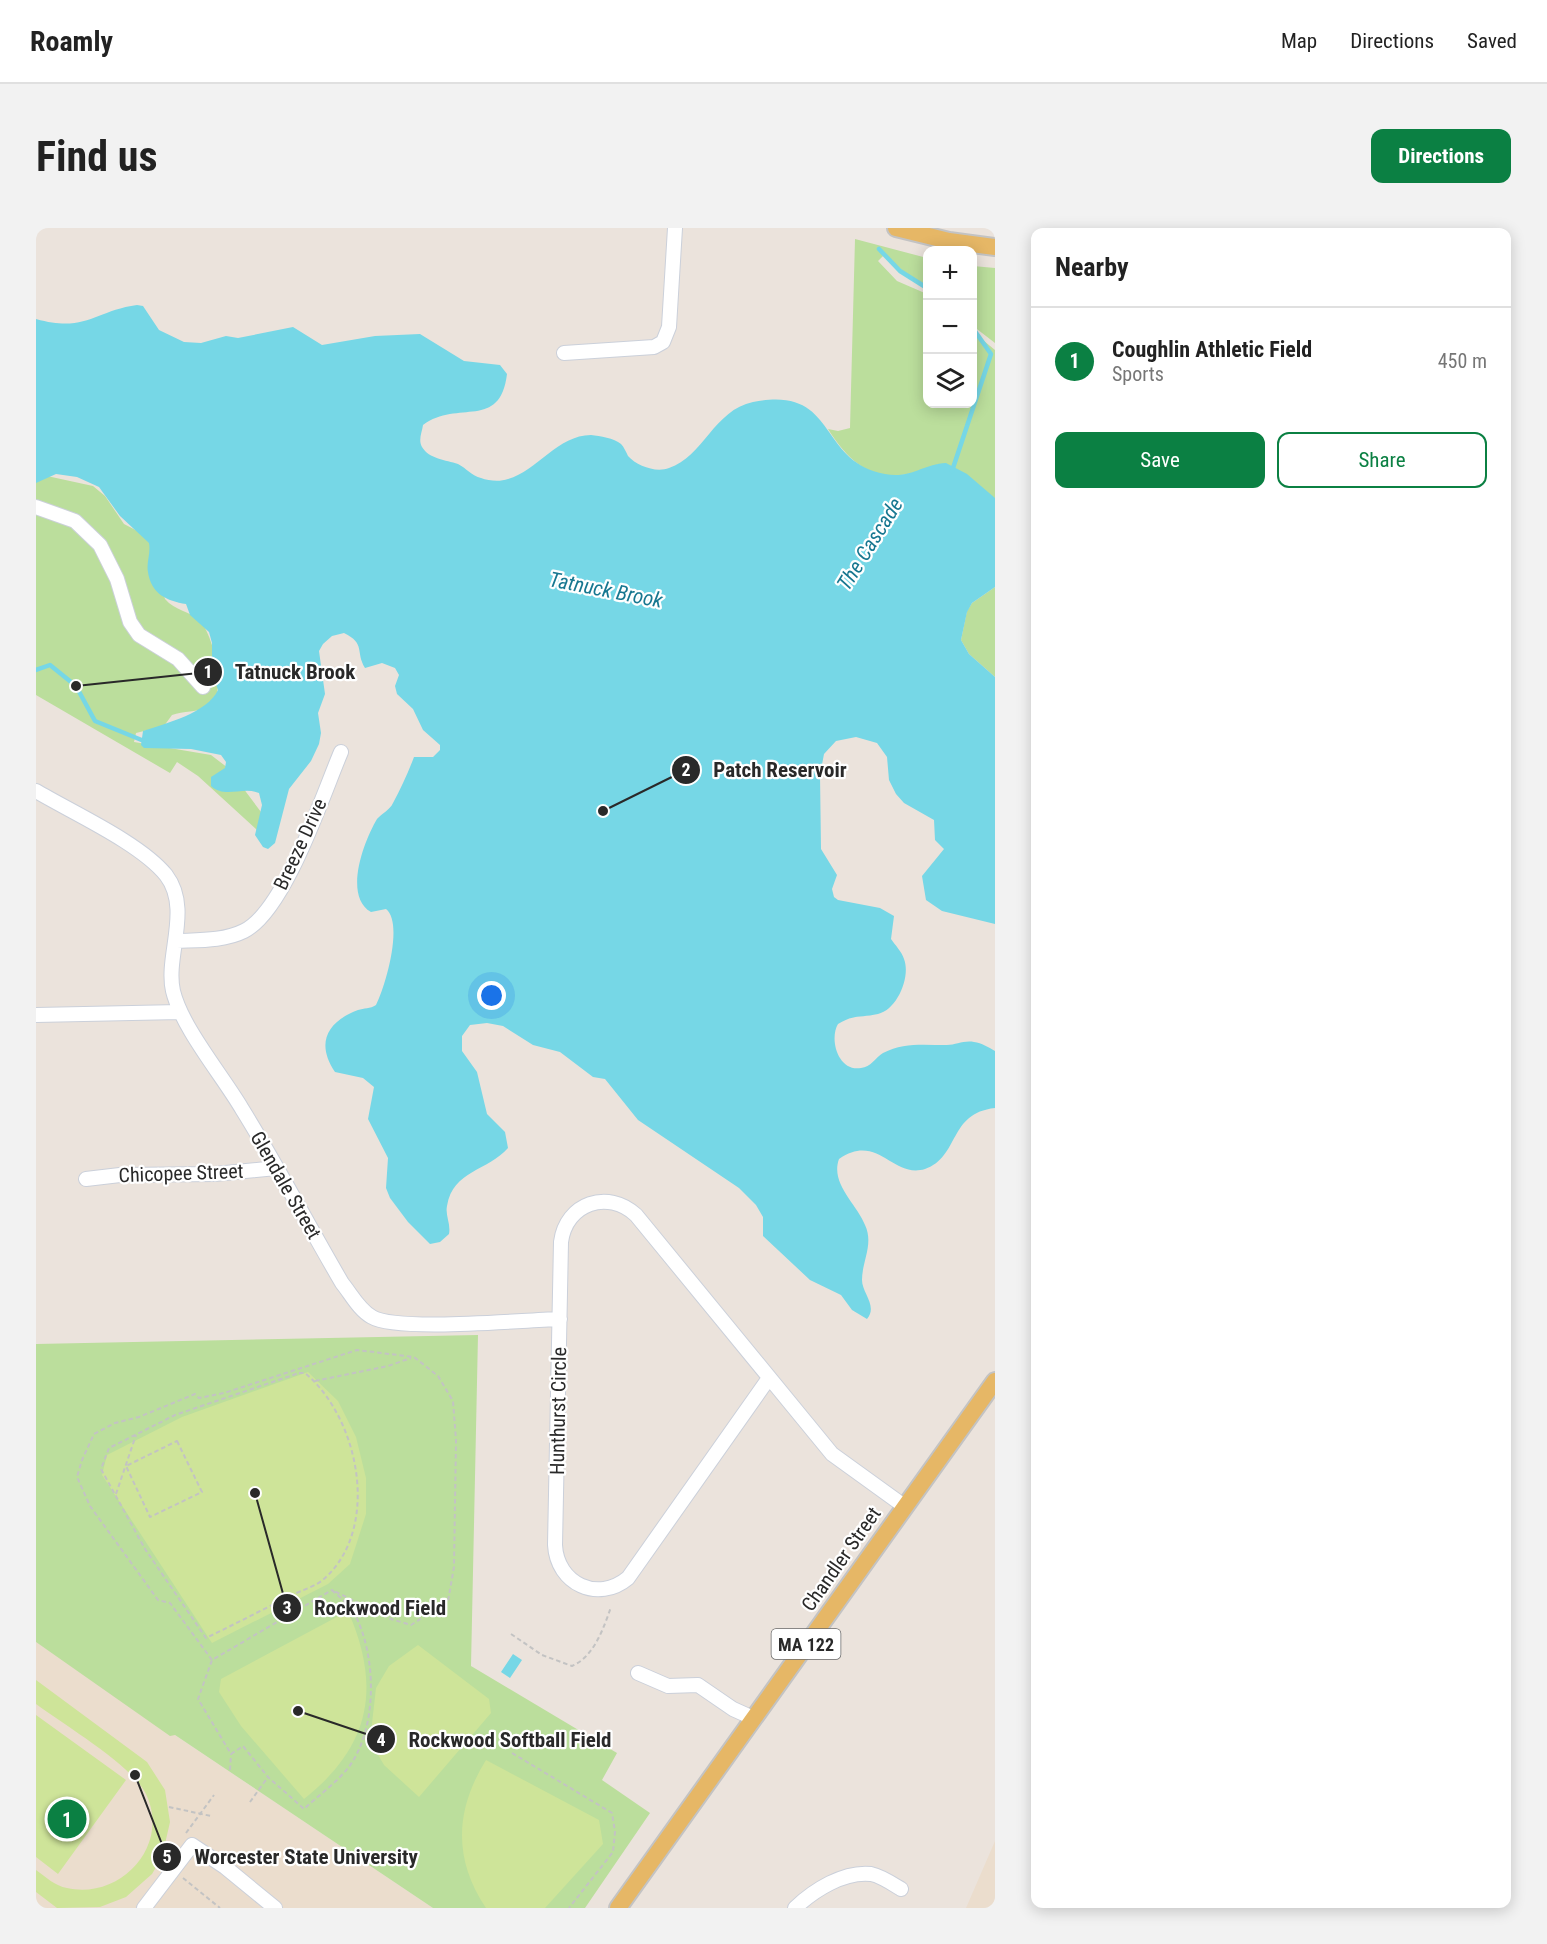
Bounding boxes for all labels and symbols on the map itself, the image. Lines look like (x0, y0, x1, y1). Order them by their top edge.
water label: The Cascade (832, 493, 908, 595)
water label: Tatnuck Brook (547, 567, 666, 613)
callout: Tatnuck Brook (193, 652, 368, 691)
text: Tatnuck Brook (235, 660, 356, 684)
text: 1 (203, 661, 213, 682)
callout: Patch Reservoir (671, 751, 859, 790)
text: Patch Reservoir (713, 758, 847, 782)
text: 2 (681, 759, 691, 780)
street label: Breeze Drive (268, 794, 332, 894)
your location (477, 981, 506, 1010)
street label: Glendale Street (246, 1127, 327, 1243)
street label: Chicopee Street (118, 1159, 244, 1187)
street label: Hunthurst Circle (545, 1347, 571, 1475)
street label: Chandler Street (796, 1502, 886, 1616)
callout: Rockwood Field (272, 1588, 459, 1627)
text: Rockwood Field (314, 1596, 446, 1620)
text: 3 (282, 1597, 292, 1618)
road number: MA 122 (772, 1629, 840, 1659)
callout: Rockwood Softball Field (366, 1720, 623, 1759)
text: Rockwood Softball Field (408, 1728, 612, 1752)
text: 4 (376, 1729, 386, 1750)
pin: 1 (48, 1796, 87, 1842)
callout: Worcester State University (152, 1837, 430, 1876)
text: Worcester State University (194, 1845, 418, 1869)
text: 5 (162, 1846, 172, 1867)

